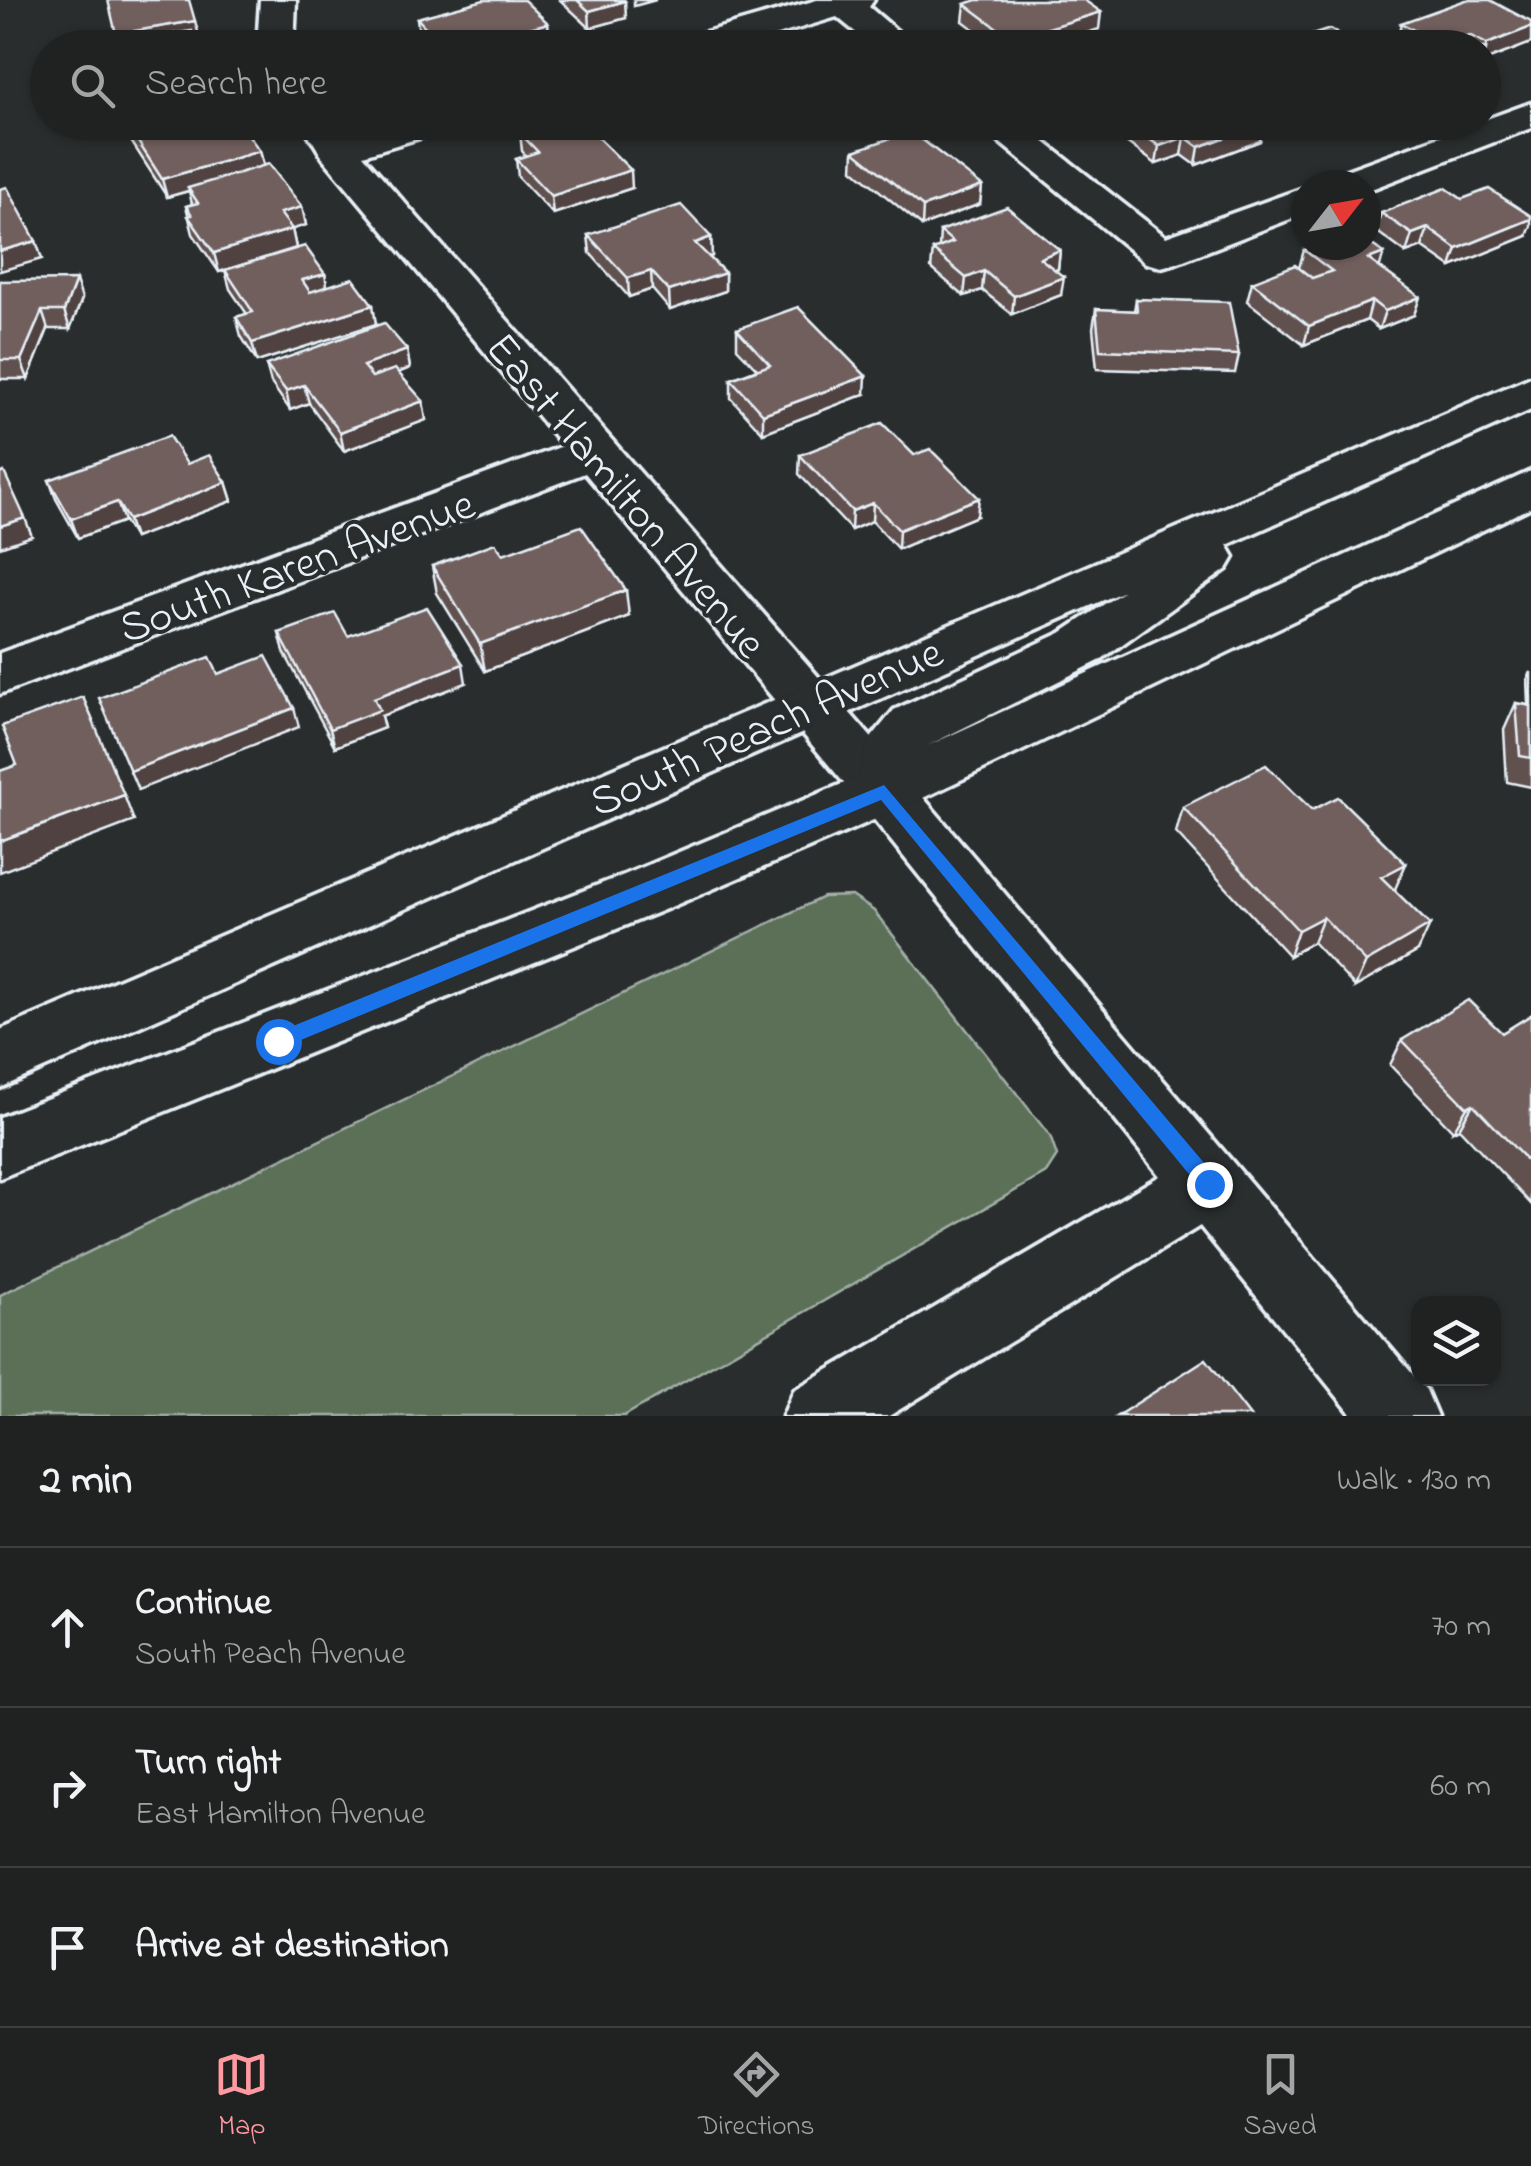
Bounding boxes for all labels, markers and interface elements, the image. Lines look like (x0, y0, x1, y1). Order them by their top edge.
search box (30, 30, 1501, 140)
text: Search here (145, 57, 327, 113)
icon: search (65, 58, 120, 113)
north arrow (1291, 170, 1381, 260)
street label: East Hamilton Avenue (468, 320, 781, 675)
street label: South Karen Avenue (111, 473, 485, 664)
street label: South Peach Avenue (580, 622, 955, 837)
route start (256, 1019, 302, 1065)
route end (1187, 1162, 1233, 1208)
map controls (1411, 1296, 1501, 1386)
button: layers (1411, 1296, 1501, 1386)
text: 2 min (40, 1451, 132, 1512)
text: Walk · 130 m (1337, 1458, 1491, 1505)
text: Continue (135, 1576, 271, 1632)
icon: ahead (40, 1600, 95, 1655)
text: 70 m (1431, 1604, 1491, 1651)
text: South Peach Avenue (135, 1632, 406, 1679)
text: Turn right (135, 1736, 281, 1792)
icon: right (40, 1760, 95, 1815)
text: 60 m (1430, 1764, 1491, 1811)
text: East Hamilton Avenue (135, 1792, 425, 1839)
text: Arrive at destination (135, 1919, 449, 1975)
icon: arrive (40, 1920, 95, 1975)
tab: Map (214, 2047, 269, 2148)
tab: Directions (698, 2047, 815, 2148)
tab: Saved (1244, 2047, 1317, 2148)

